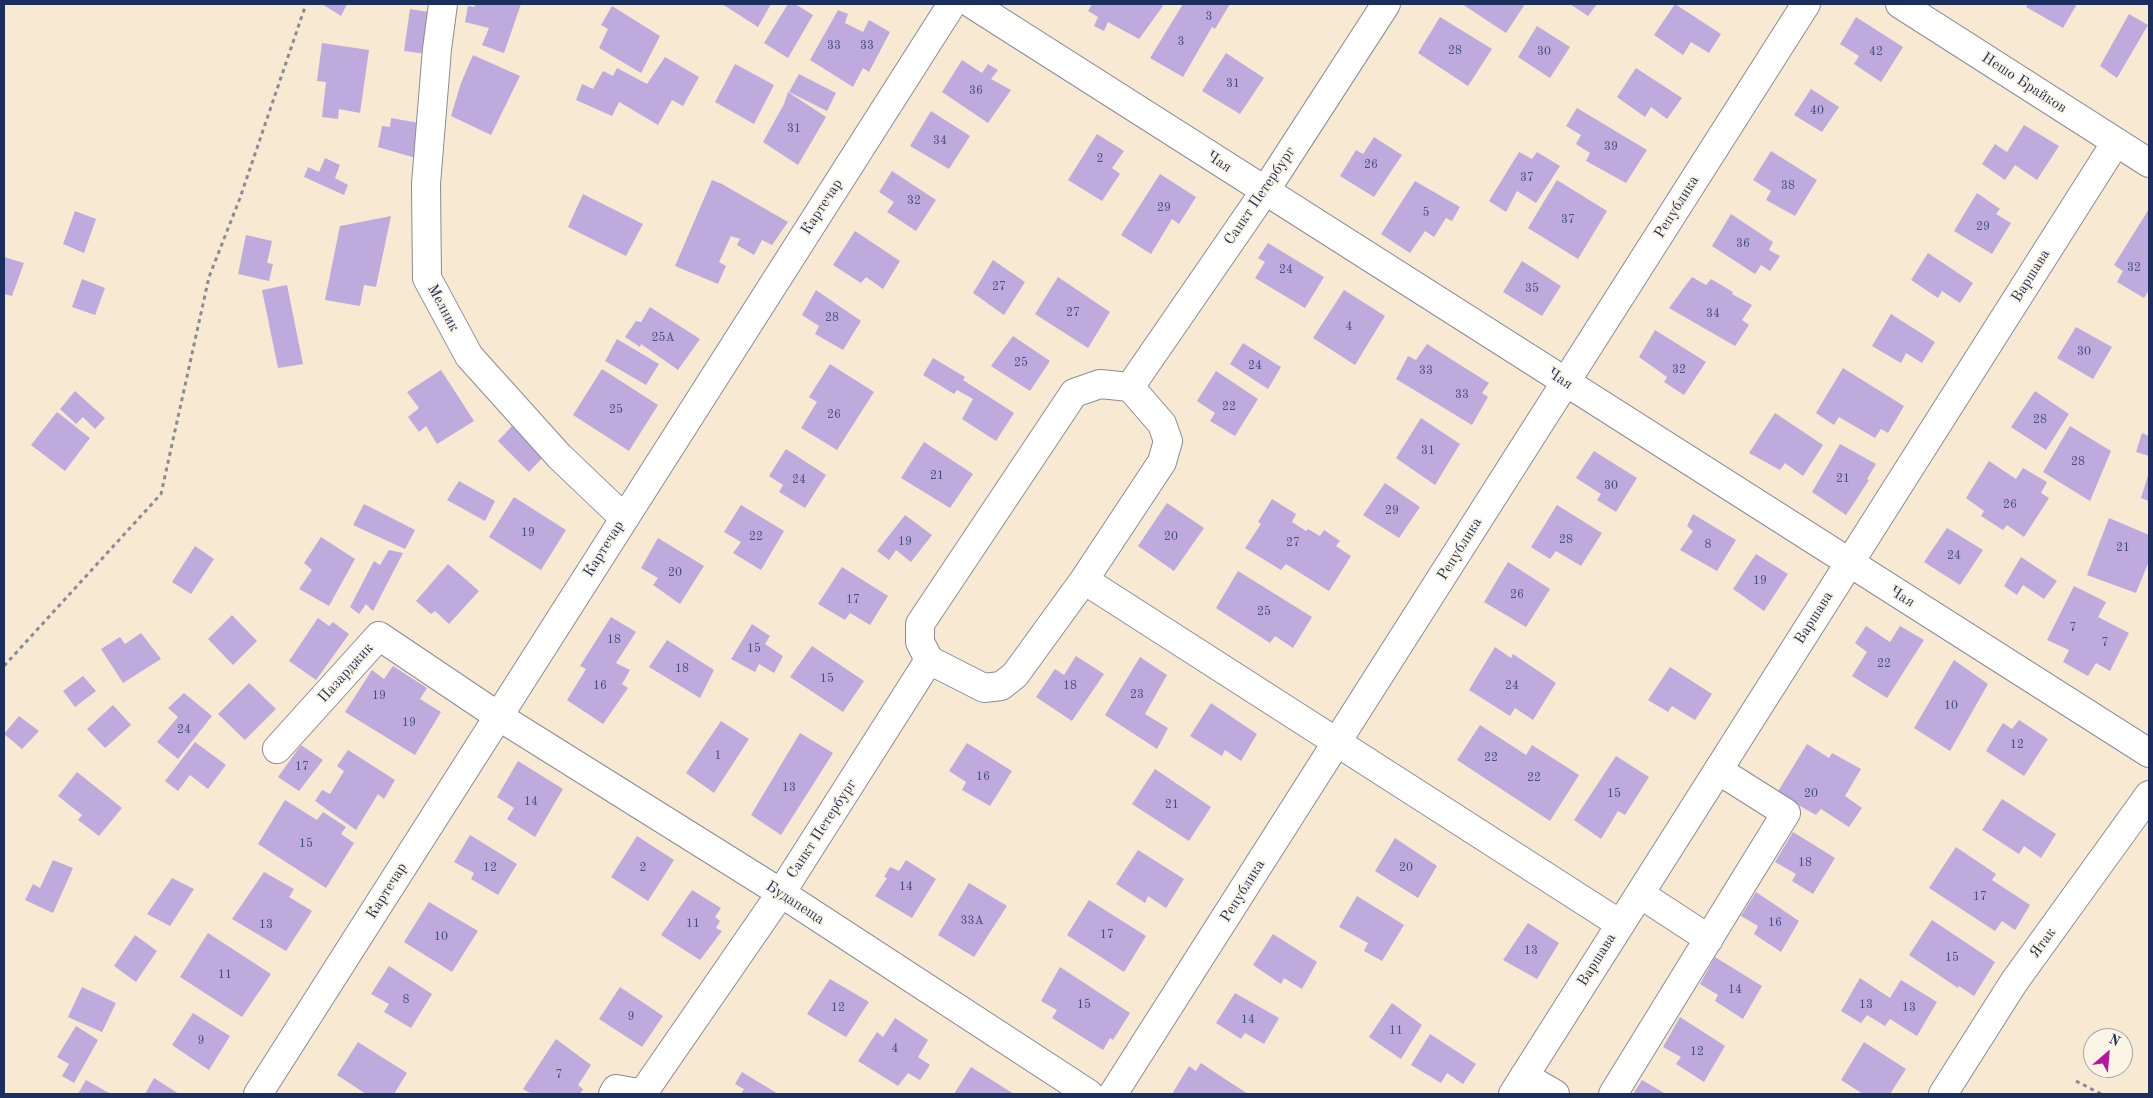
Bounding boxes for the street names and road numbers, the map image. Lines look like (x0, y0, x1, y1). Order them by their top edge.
street label: Нешо Брайков (1978, 49, 2070, 117)
street label: Санкт Петербург (1220, 143, 1300, 249)
street label: Чая (1203, 147, 1235, 177)
street label: Република (1651, 172, 1703, 242)
street label: Картечар (797, 176, 847, 238)
street label: Варшава (2008, 246, 2054, 306)
street label: Мелник (423, 281, 463, 335)
street label: Чая (1544, 364, 1576, 394)
street label: Република (1434, 514, 1486, 584)
street label: Картечар (580, 518, 628, 580)
street label: Чая (1886, 582, 1918, 612)
street label: Варшава (1791, 588, 1837, 648)
street label: Пазарджик (314, 639, 378, 707)
street label: Санкт Петербург (783, 776, 861, 882)
street label: Република (1217, 856, 1269, 926)
street label: Картечар (363, 860, 411, 922)
street label: Будапеща (762, 877, 828, 929)
street label: Ятак (2026, 924, 2060, 962)
street label: Варшава (1574, 930, 1620, 990)

